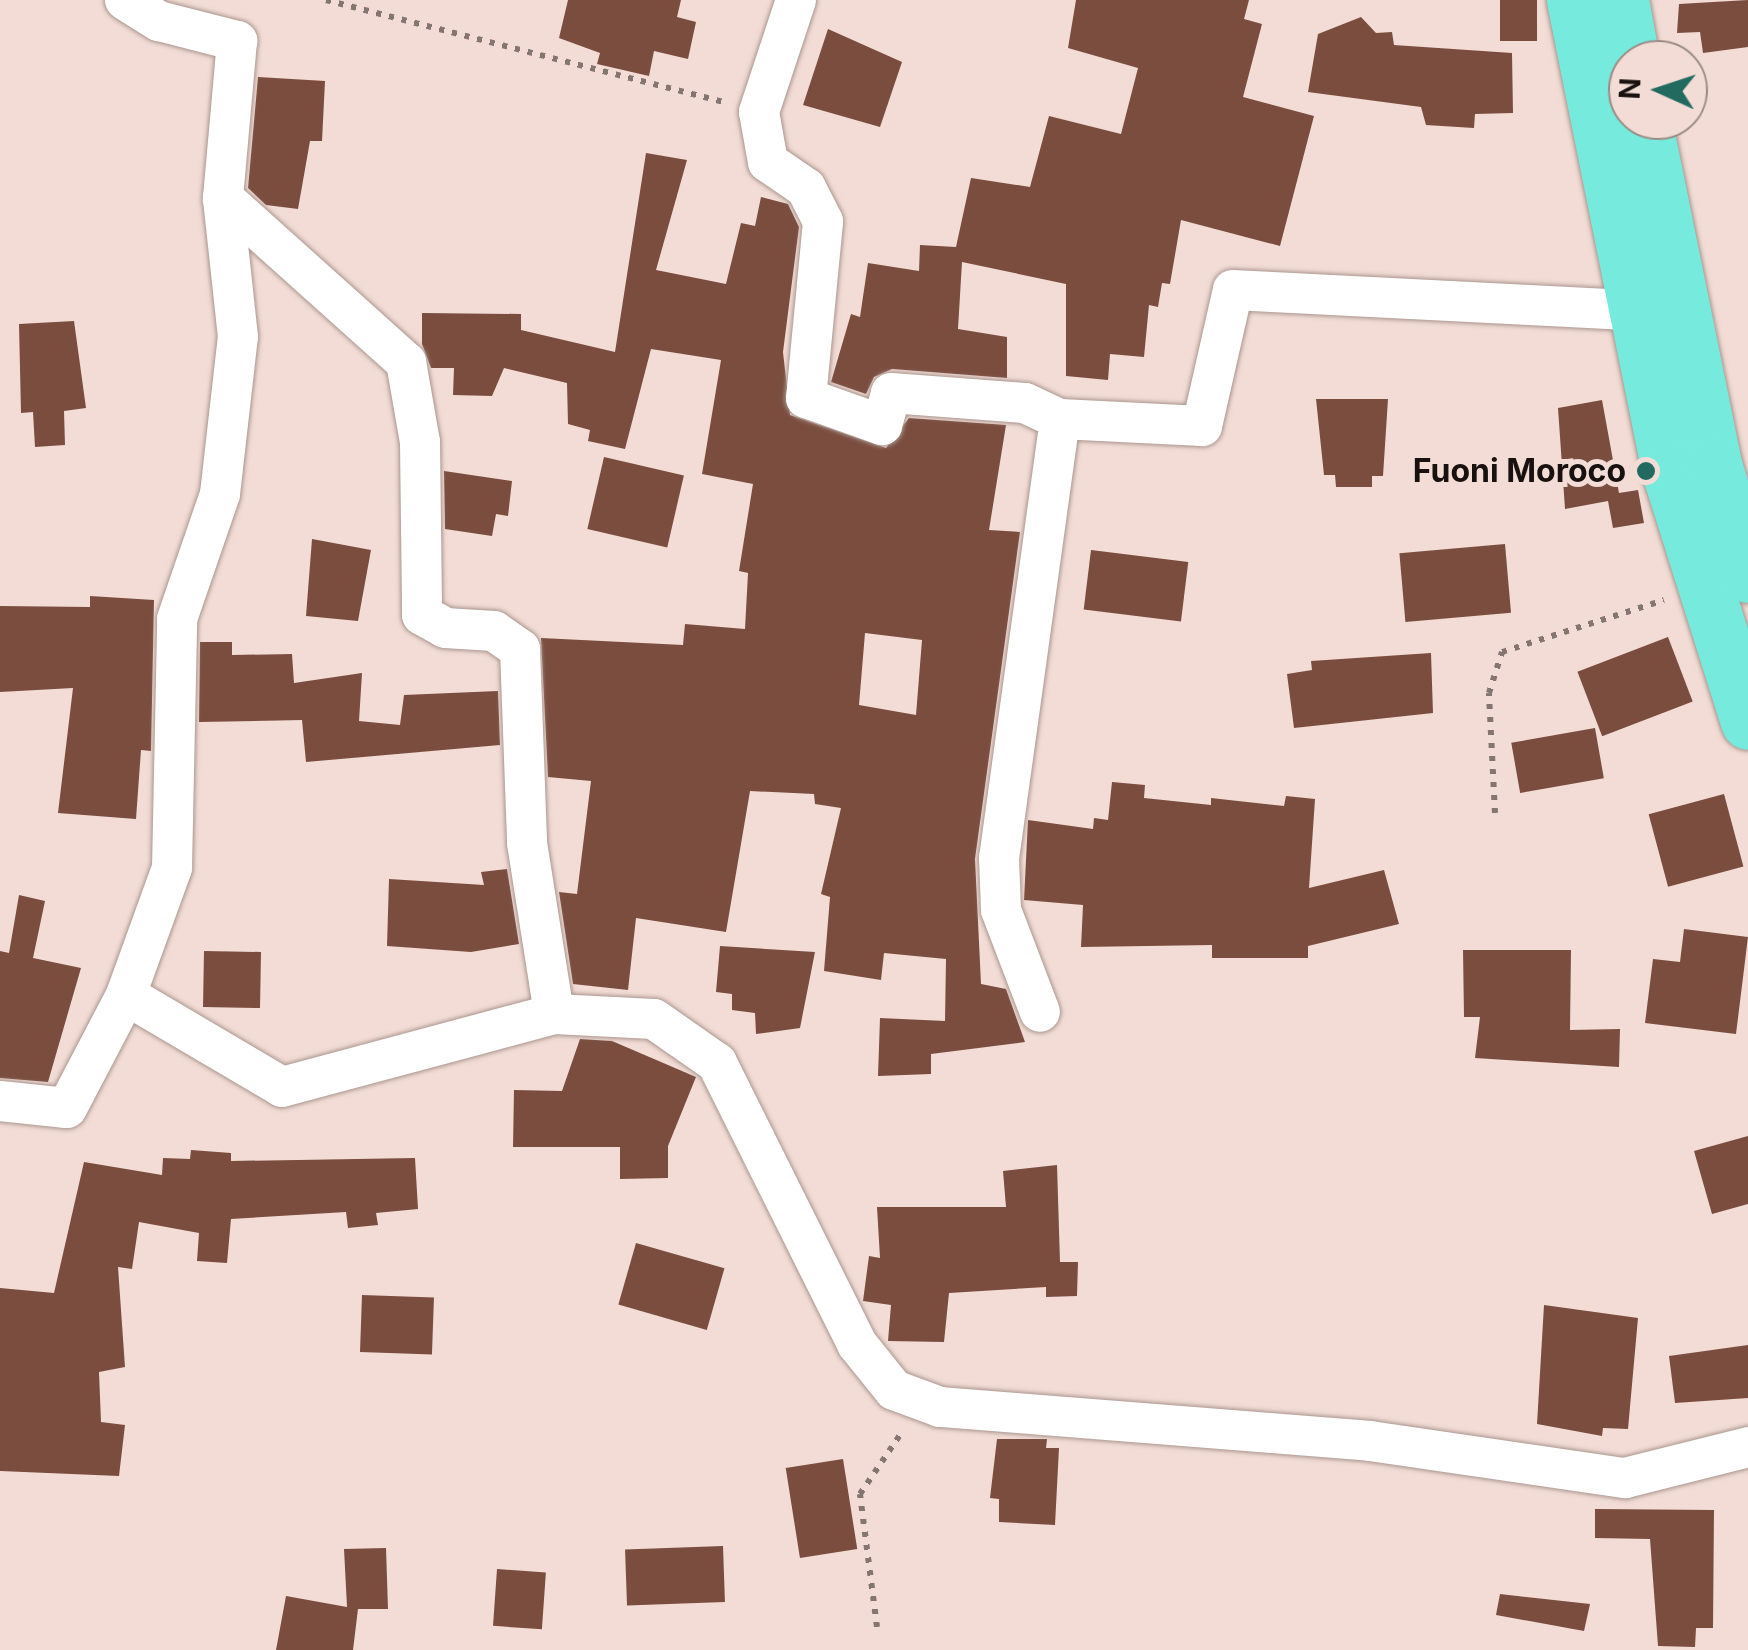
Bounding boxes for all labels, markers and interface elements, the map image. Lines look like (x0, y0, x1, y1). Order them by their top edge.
north arrow (1608, 40, 1708, 140)
text: N (1613, 77, 1648, 100)
place label: Fuoni Moroco (1413, 452, 1626, 490)
marker: Fuoni Moroco (1635, 460, 1657, 482)

